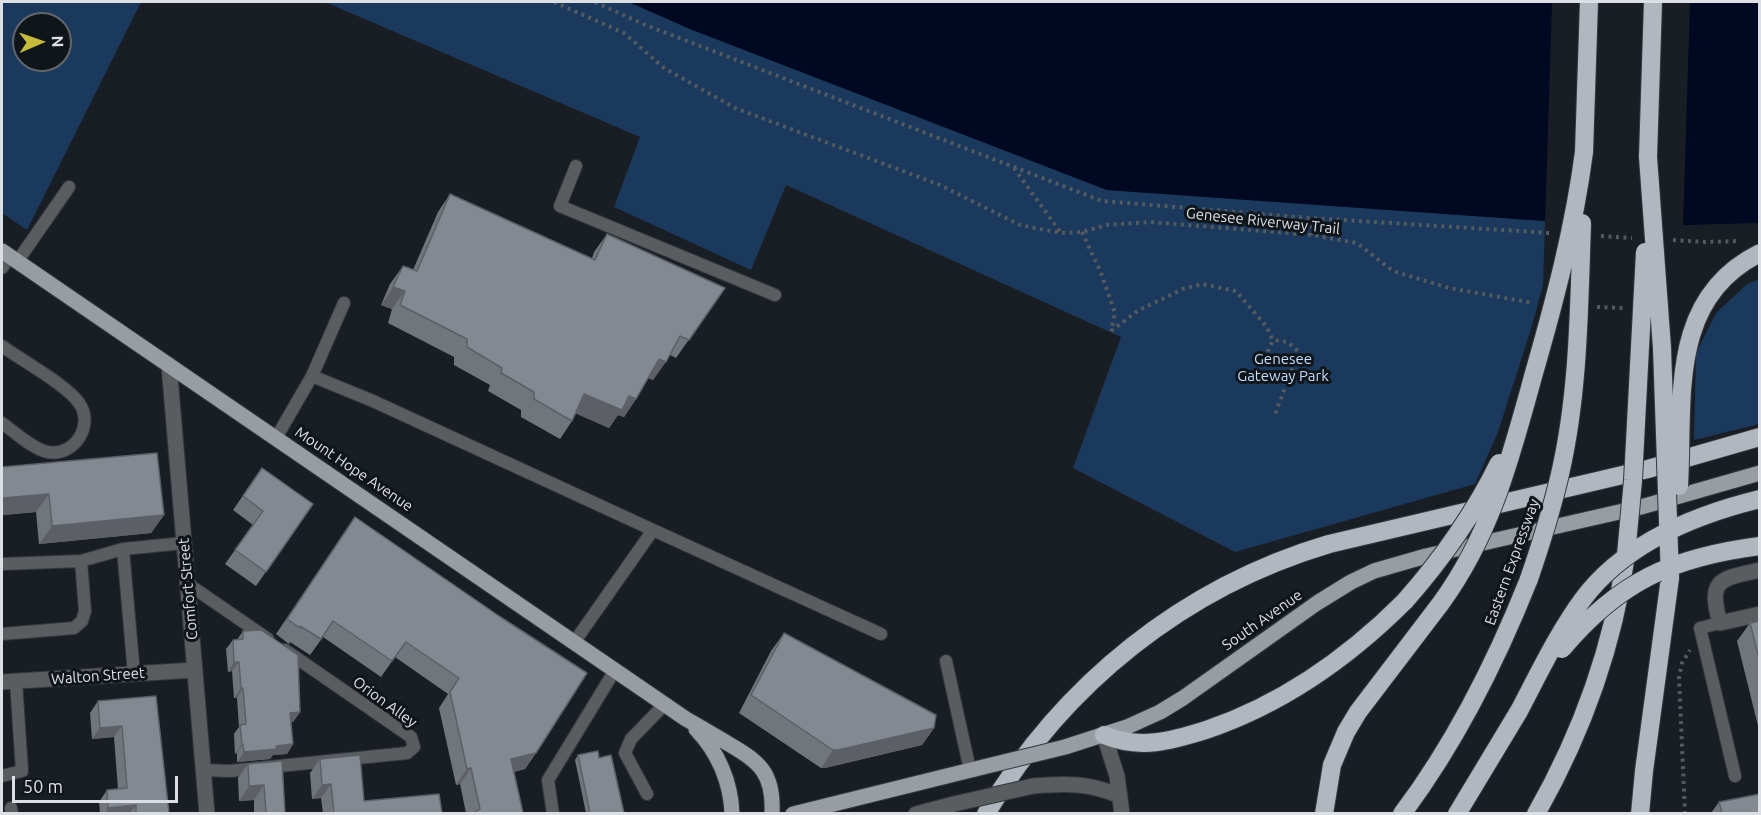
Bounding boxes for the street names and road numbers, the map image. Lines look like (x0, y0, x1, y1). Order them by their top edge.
street label: Genesee Riverway Trail (1185, 204, 1341, 238)
street label: Mount Hope Avenue (292, 423, 416, 515)
street label: Eastern Expressway (1481, 496, 1543, 628)
street label: Comfort Street (175, 537, 201, 641)
street label: South Avenue (1218, 586, 1306, 654)
street label: Walton Street (51, 664, 145, 688)
street label: Orion Alley (349, 673, 421, 731)

